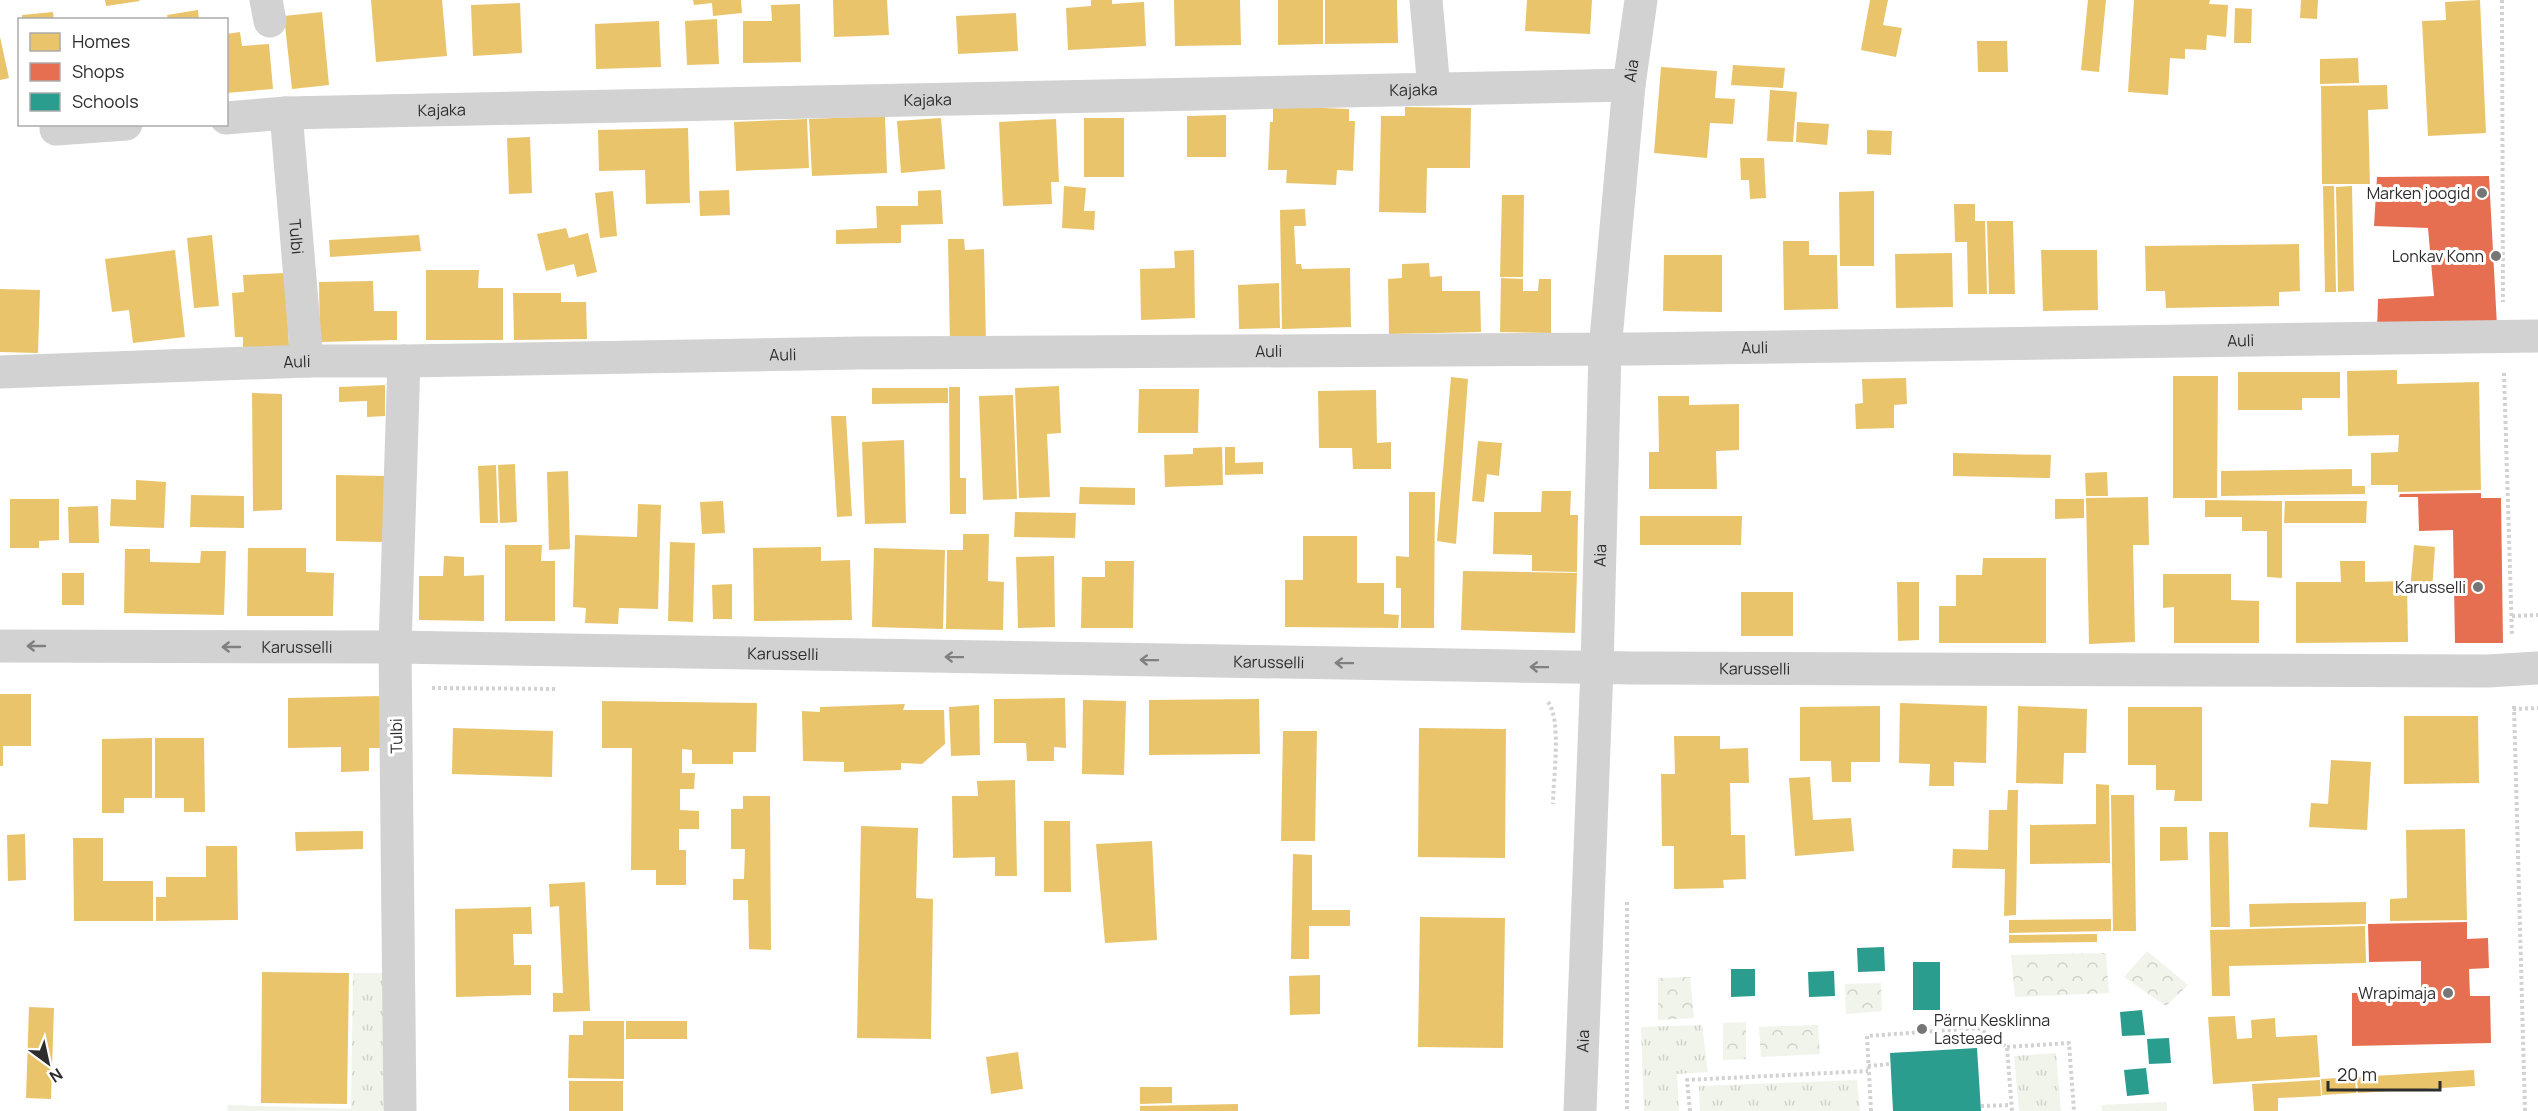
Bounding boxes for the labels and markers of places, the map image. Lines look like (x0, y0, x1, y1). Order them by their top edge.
place label: Marken joogid (2367, 182, 2470, 204)
marker: Marken joogid (2475, 186, 2489, 200)
place label: Lonkav Konn (2392, 245, 2484, 267)
marker: Lonkav Konn (2489, 249, 2503, 263)
place label: Karusselli (2395, 576, 2466, 598)
marker: Karusselli (2471, 580, 2485, 594)
place label: Wrapimaja (2358, 982, 2436, 1004)
marker: Wrapimaja (2441, 986, 2455, 1000)
place label: Pärnu Kesklinna Lasteaed (1934, 1009, 2050, 1049)
marker: Pärnu Kesklinna Lasteaed (1915, 1022, 1929, 1036)

